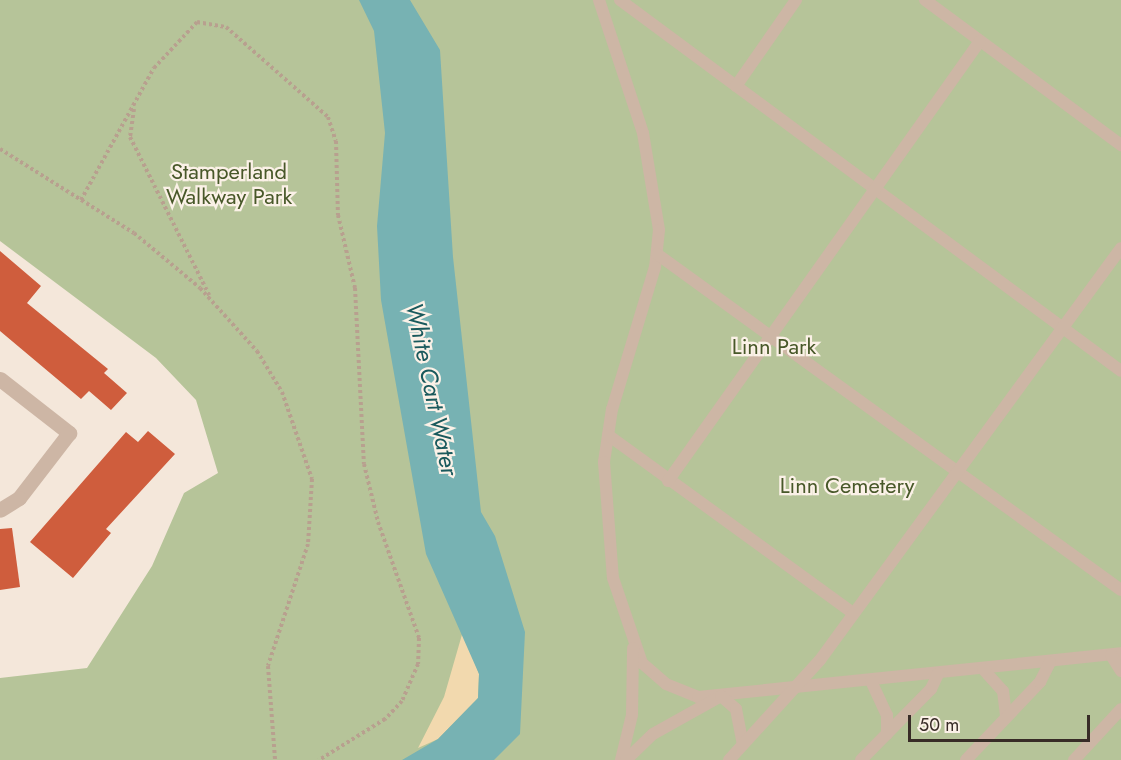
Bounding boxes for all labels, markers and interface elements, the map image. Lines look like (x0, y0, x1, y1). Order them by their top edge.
park label: Stamperland Walkway Park (166, 158, 292, 210)
water label: White Cart Water (400, 300, 464, 478)
park label: Linn Park (732, 334, 816, 360)
park label: Linn Cemetery (780, 473, 914, 499)
scale bar (911, 703, 1092, 741)
text: 50 m (919, 712, 959, 738)

